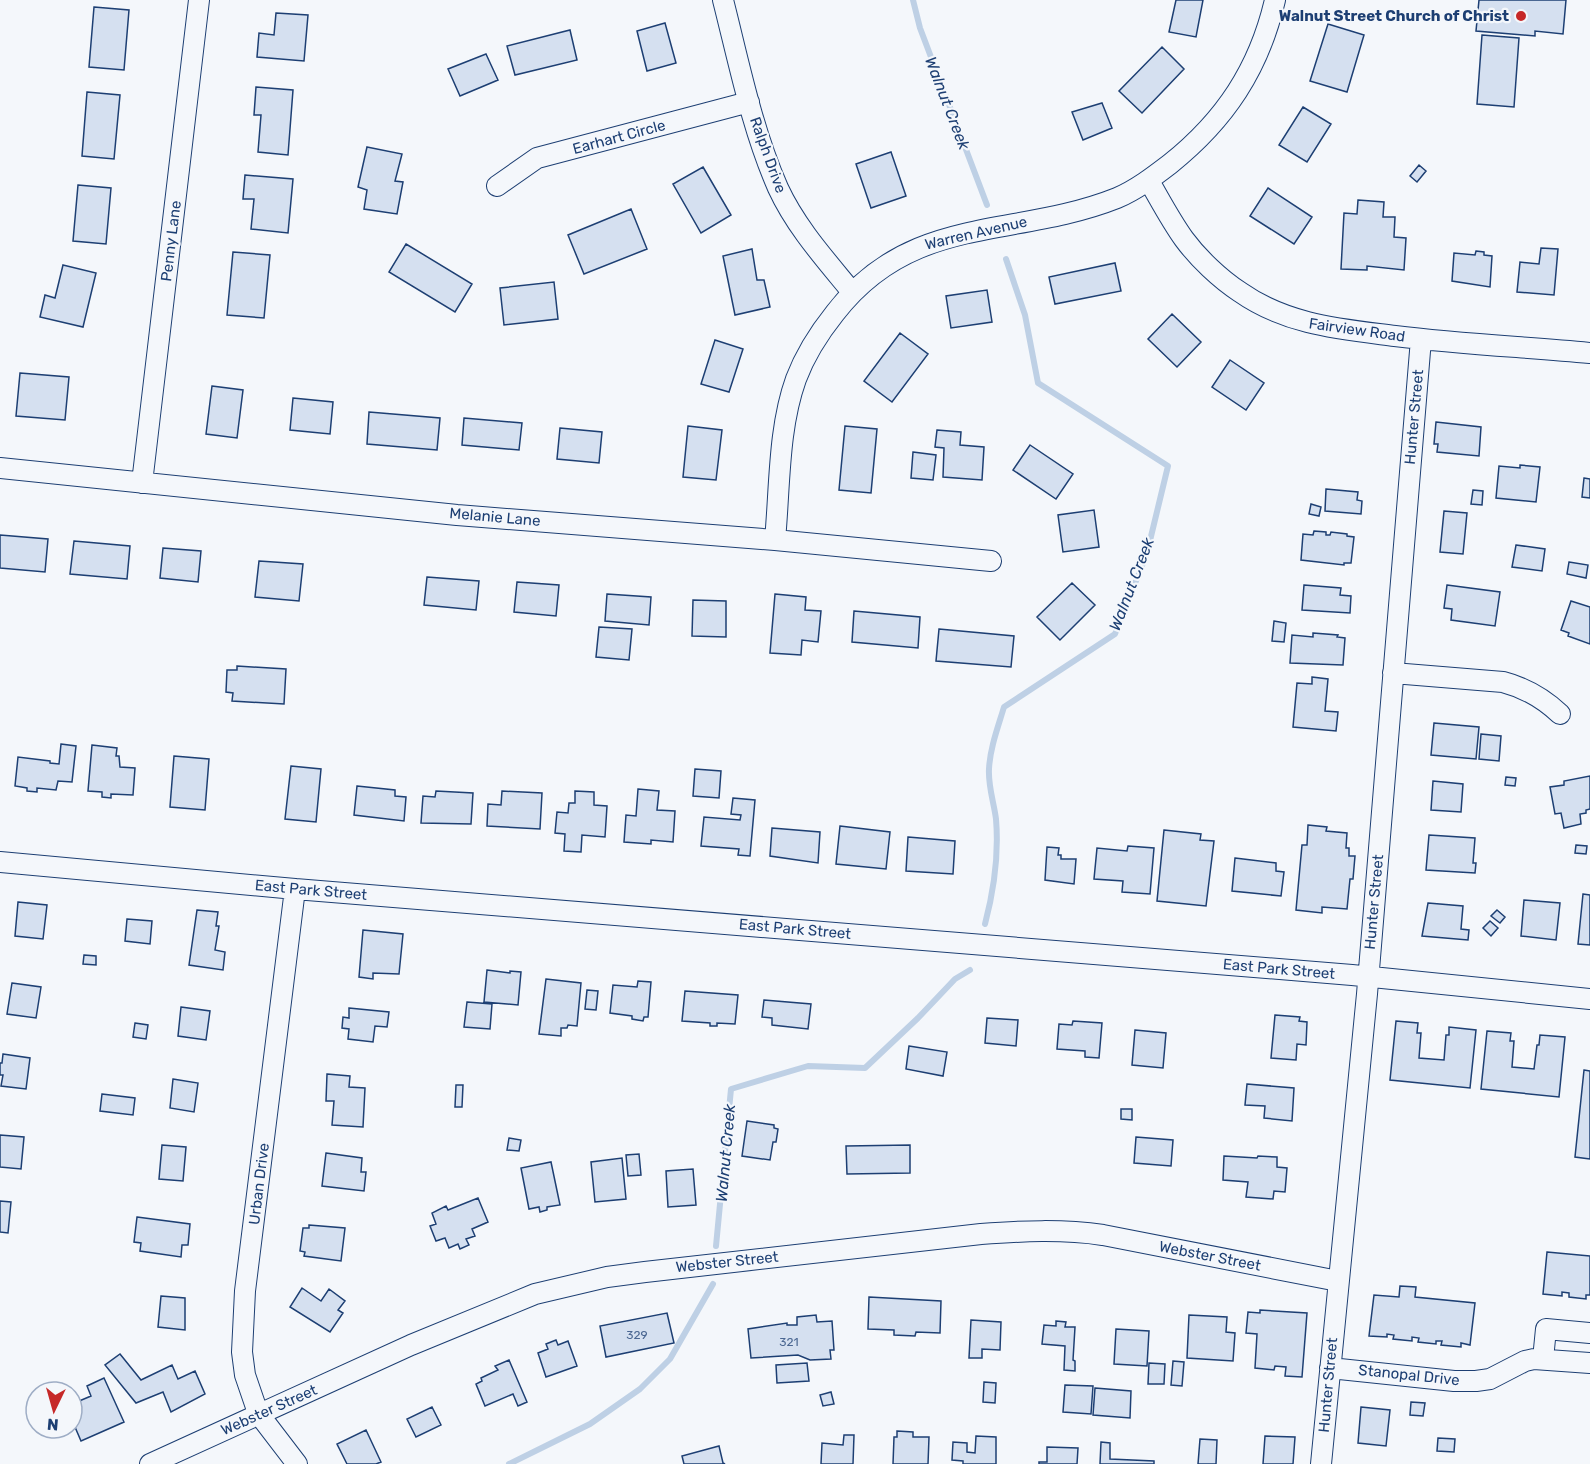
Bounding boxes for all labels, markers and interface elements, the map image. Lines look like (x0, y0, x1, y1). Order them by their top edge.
place label: Walnut Street Church of Christ (1279, 7, 1509, 25)
marker: Walnut Street Church of Christ (1514, 9, 1528, 23)
water label: Walnut Creek (921, 54, 974, 153)
street label: Ralph Drive (746, 115, 790, 195)
street label: Earhart Circle (571, 116, 667, 158)
street label: Penny Lane (157, 199, 185, 283)
street label: Warren Avenue (923, 212, 1029, 254)
street label: Fairview Road (1308, 314, 1406, 346)
street label: Hunter Street (1401, 369, 1427, 465)
street label: Melanie Lane (449, 504, 541, 530)
water label: Walnut Creek (1105, 534, 1158, 633)
street label: Hunter Street (1361, 854, 1387, 950)
street label: East Park Street (254, 876, 368, 904)
street label: East Park Street (738, 915, 852, 943)
street label: East Park Street (1222, 955, 1336, 983)
water label: Walnut Creek (712, 1103, 739, 1203)
street label: Urban Drive (245, 1142, 273, 1226)
street label: Webster Street (1158, 1237, 1263, 1275)
street label: Webster Street (675, 1248, 779, 1276)
house number: 329 (626, 1328, 648, 1342)
house number: 321 (779, 1335, 799, 1349)
street label: Hunter Street (1315, 1337, 1341, 1433)
street label: Stanopal Drive (1357, 1361, 1461, 1389)
north arrow (24, 1380, 84, 1440)
street label: Webster Street (218, 1381, 320, 1439)
text: N (46, 1414, 59, 1434)

